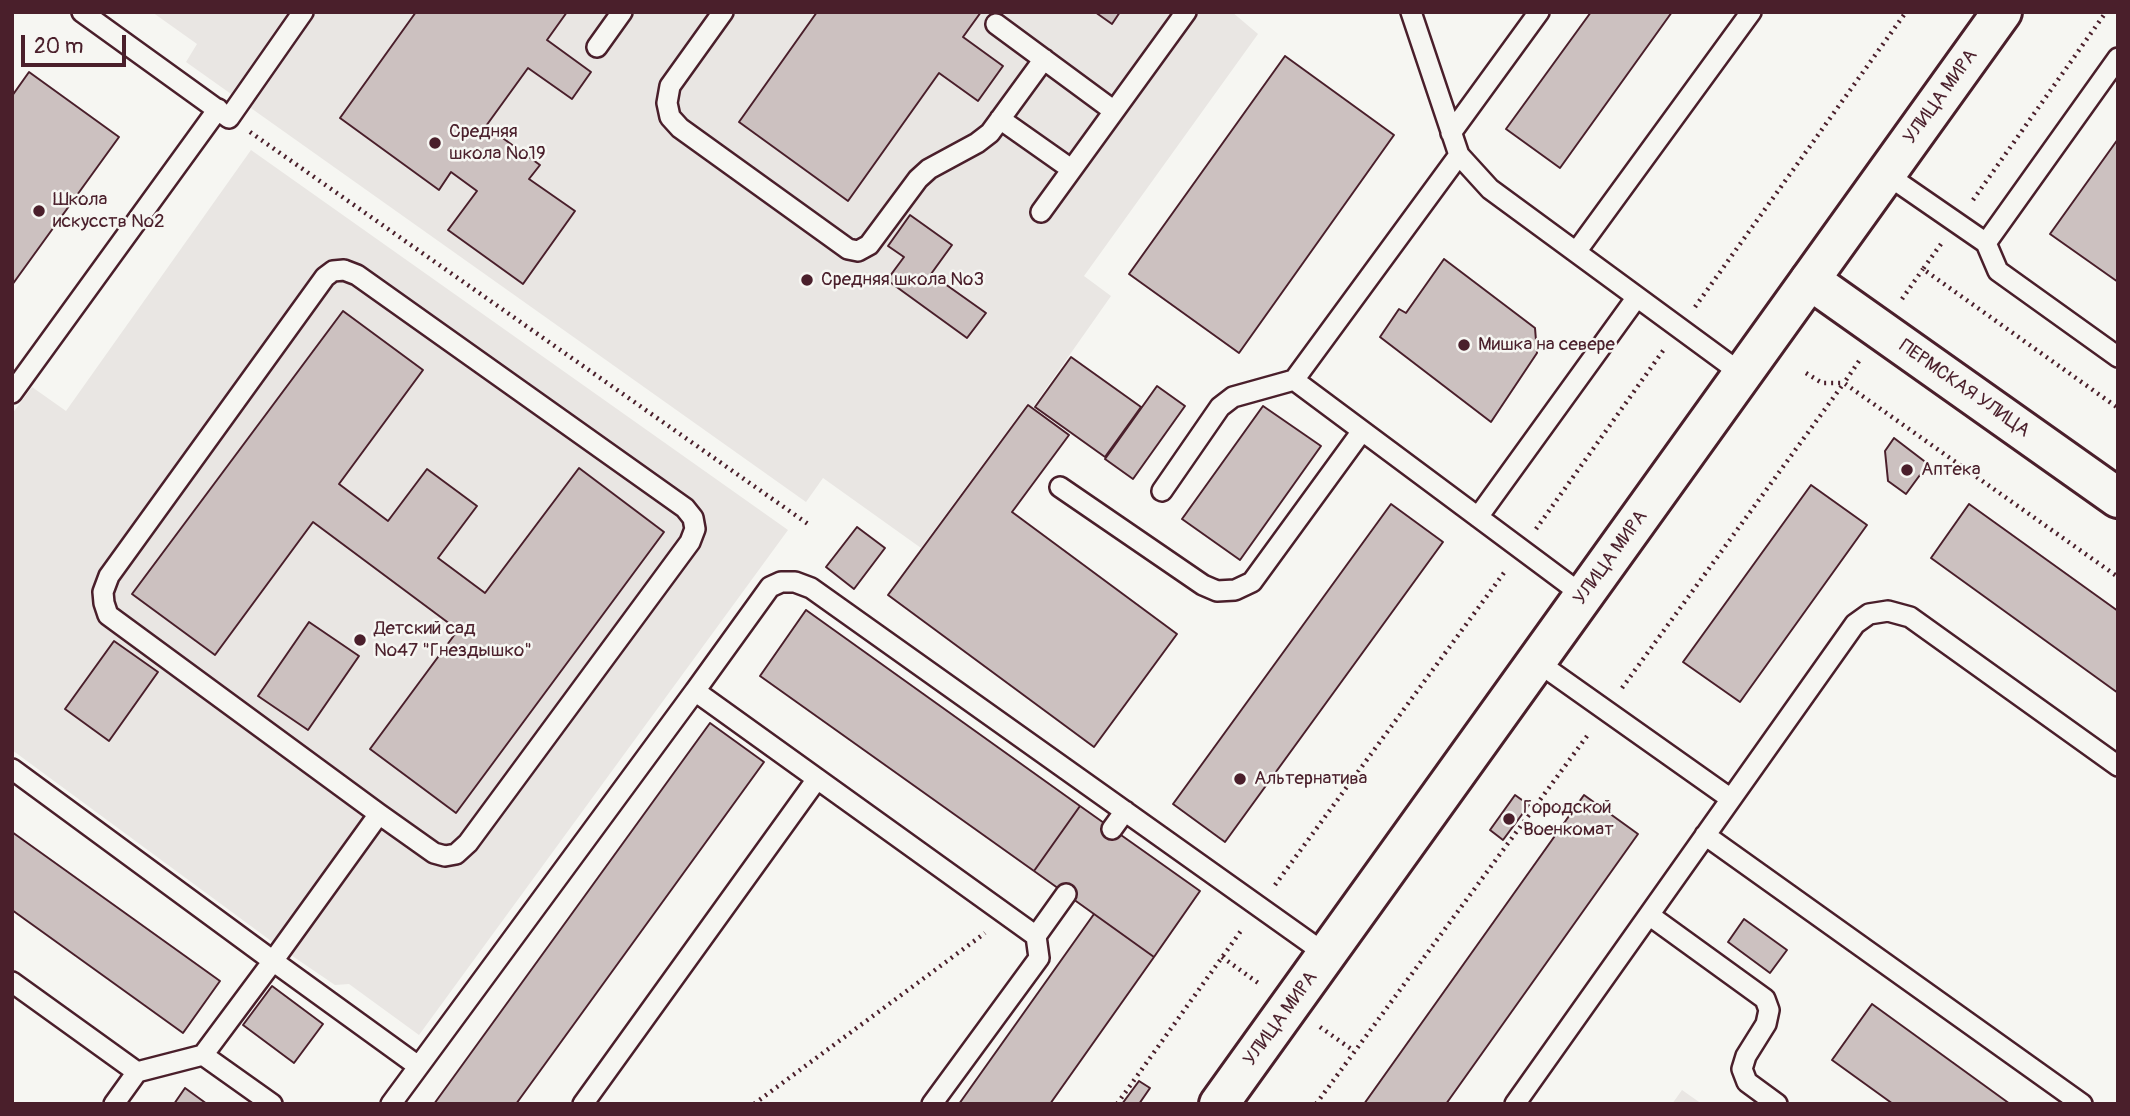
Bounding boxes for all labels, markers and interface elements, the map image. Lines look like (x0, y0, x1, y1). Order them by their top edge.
scale bar (24, 21, 130, 65)
text: 20 m (34, 33, 83, 60)
street label: УЛИЦА МИРА (1899, 45, 1983, 149)
place label: Средняя школа №19 (449, 121, 546, 165)
marker: Средняя школа №19 (427, 135, 443, 151)
place label: Школа искусств №2 (53, 189, 165, 233)
marker: Школа искусств №2 (31, 203, 47, 219)
place label: Средняя школа №3 (821, 269, 984, 291)
marker: Средняя школа №3 (799, 272, 815, 288)
place label: Мишка на севере (1478, 334, 1615, 356)
street label: ПЕРМСКАЯ УЛИЦА (1894, 335, 2034, 443)
marker: Мишка на севере (1456, 337, 1472, 353)
place label: Аптека (1921, 459, 1981, 481)
marker: Аптека (1899, 462, 1915, 478)
street label: УЛИЦА МИРА (1569, 506, 1653, 610)
place label: Детский сад №47 "Гнездышко" (374, 618, 532, 662)
marker: Детский сад №47 "Гнездышко" (352, 632, 368, 648)
place label: Альтернатива (1254, 768, 1367, 790)
marker: Альтернатива (1232, 771, 1248, 787)
place label: Городской Военкомат (1523, 797, 1614, 841)
marker: Городской Военкомат (1501, 811, 1517, 827)
street label: УЛИЦА МИРА (1239, 967, 1323, 1071)

